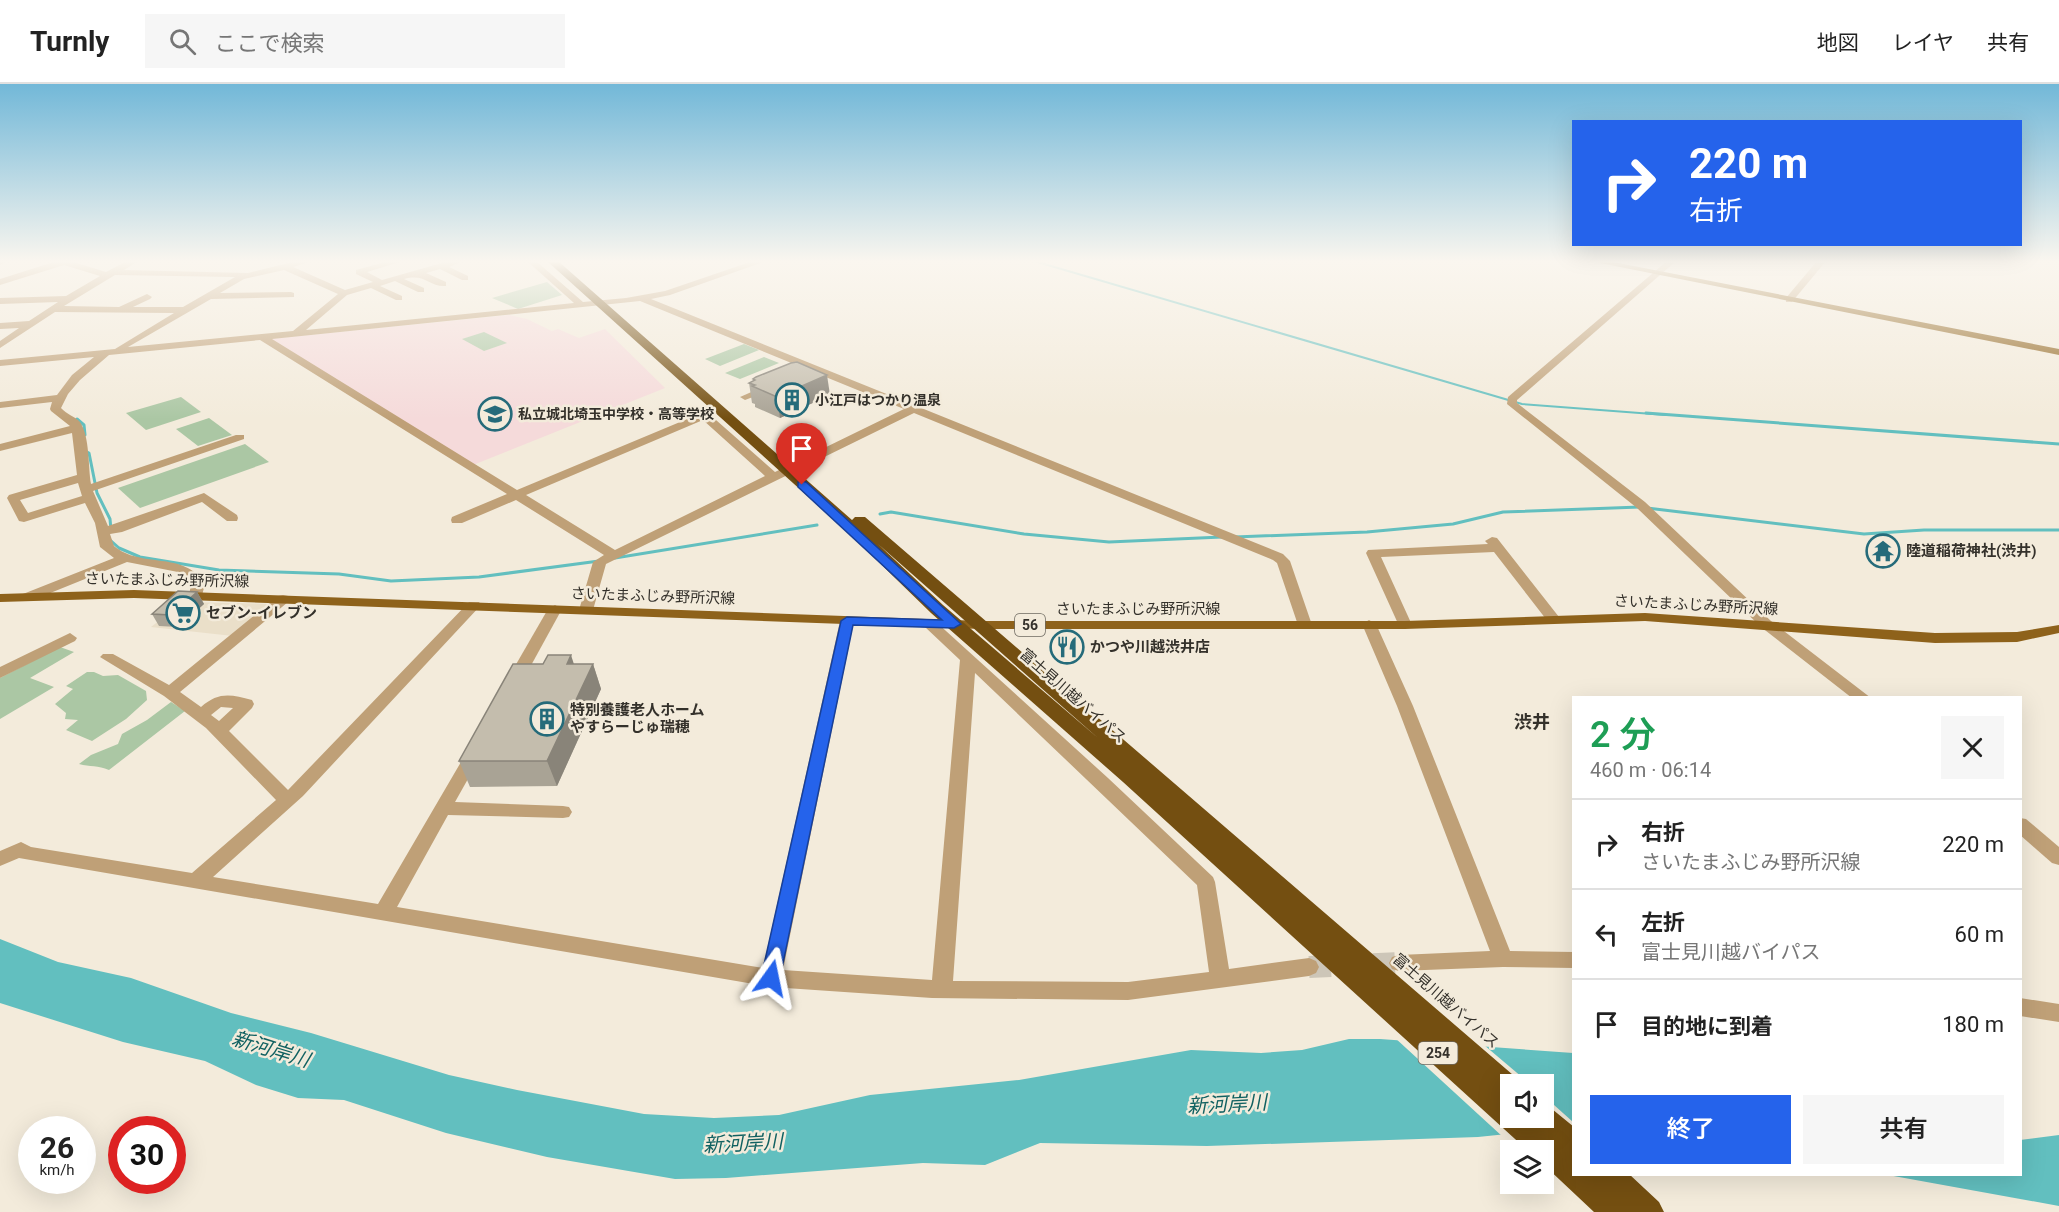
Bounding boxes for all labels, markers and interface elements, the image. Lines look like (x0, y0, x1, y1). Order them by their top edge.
search box (145, 14, 565, 68)
text: Turnly (30, 25, 109, 58)
icon: search (166, 25, 199, 58)
text: ここで検索 (214, 31, 324, 56)
text: 地図 (1817, 31, 1859, 55)
text: レイヤ (1892, 31, 1954, 55)
text: 共有 (1987, 31, 2029, 55)
text: 220 m (1689, 139, 1808, 188)
icon: right (1590, 144, 1668, 222)
text: 右折 (1689, 195, 1743, 227)
building icon: 小江戸はつかり温泉 (774, 382, 810, 418)
place label: 小江戸はつかり温泉 (815, 392, 941, 408)
school or university icon: 私立城北埼玉中学校・高等学校 (477, 396, 513, 432)
place label: 私立城北埼玉中学校・高等学校 (518, 406, 714, 422)
pin (776, 423, 827, 485)
icon: arrive (785, 432, 818, 465)
temple icon: 陸道稲荷神社(渋井) (1865, 533, 1901, 569)
place label: 陸道稲荷神社(渋井) (1906, 542, 2037, 560)
street label: さいたまふじみ野所沢線 (85, 570, 249, 590)
street label: さいたまふじみ野所沢線 (570, 584, 736, 608)
street label: さいたまふじみ野所沢線 (1613, 592, 1779, 618)
supermarket icon: セブン-イレブン (165, 595, 201, 631)
street label: さいたまふじみ野所沢線 (1056, 600, 1220, 618)
place label: セブン-イレブン (206, 604, 317, 622)
road number: 56 (1015, 614, 1045, 636)
restaurant icon: かつや川越渋井店 (1049, 629, 1085, 665)
place label: かつや川越渋井店 (1090, 638, 1210, 656)
street label: 富士見川越バイパス (1016, 645, 1130, 747)
building icon: 特別養護老人ホーム やすらーじゅ瑞穂 (529, 701, 565, 737)
place label: 特別養護老人ホーム やすらーじゅ瑞穂 (570, 701, 705, 736)
district label: 渋井 (1514, 711, 1550, 732)
text: 2 分 (1590, 714, 1656, 756)
button: close (1941, 716, 2004, 779)
text: 460 m · 06:14 (1590, 758, 1711, 782)
text: 右折 (1641, 820, 1685, 845)
icon: right (1590, 828, 1623, 861)
text: 220 m (1942, 832, 2004, 857)
text: さいたまふじみ野所沢線 (1641, 850, 1860, 874)
text: 左折 (1641, 910, 1685, 935)
icon: left (1590, 918, 1623, 951)
text: 60 m (1955, 922, 2004, 947)
text: 富士見川越バイパス (1641, 940, 1821, 964)
position arrow (739, 946, 803, 1010)
street label: 富士見川越バイパス (1389, 950, 1503, 1052)
icon: arrive (1590, 1008, 1623, 1041)
text: 180 m (1942, 1012, 2004, 1037)
text: 目的地に到着 (1641, 1014, 1773, 1039)
water label: 新河岸川 (229, 1026, 315, 1073)
road number: 254 (1418, 1042, 1458, 1064)
map controls (1500, 1074, 1554, 1194)
button: sound (1500, 1074, 1554, 1128)
water label: 新河岸川 (1186, 1090, 1270, 1118)
button: 終了 (1590, 1095, 1791, 1164)
button: 共有 (1803, 1095, 2004, 1164)
speed limit sign: 30 (108, 1116, 186, 1194)
water label: 新河岸川 (702, 1129, 786, 1157)
text: 26 (40, 1130, 74, 1165)
button: layers (1500, 1140, 1554, 1194)
text: km/h (39, 1161, 75, 1179)

